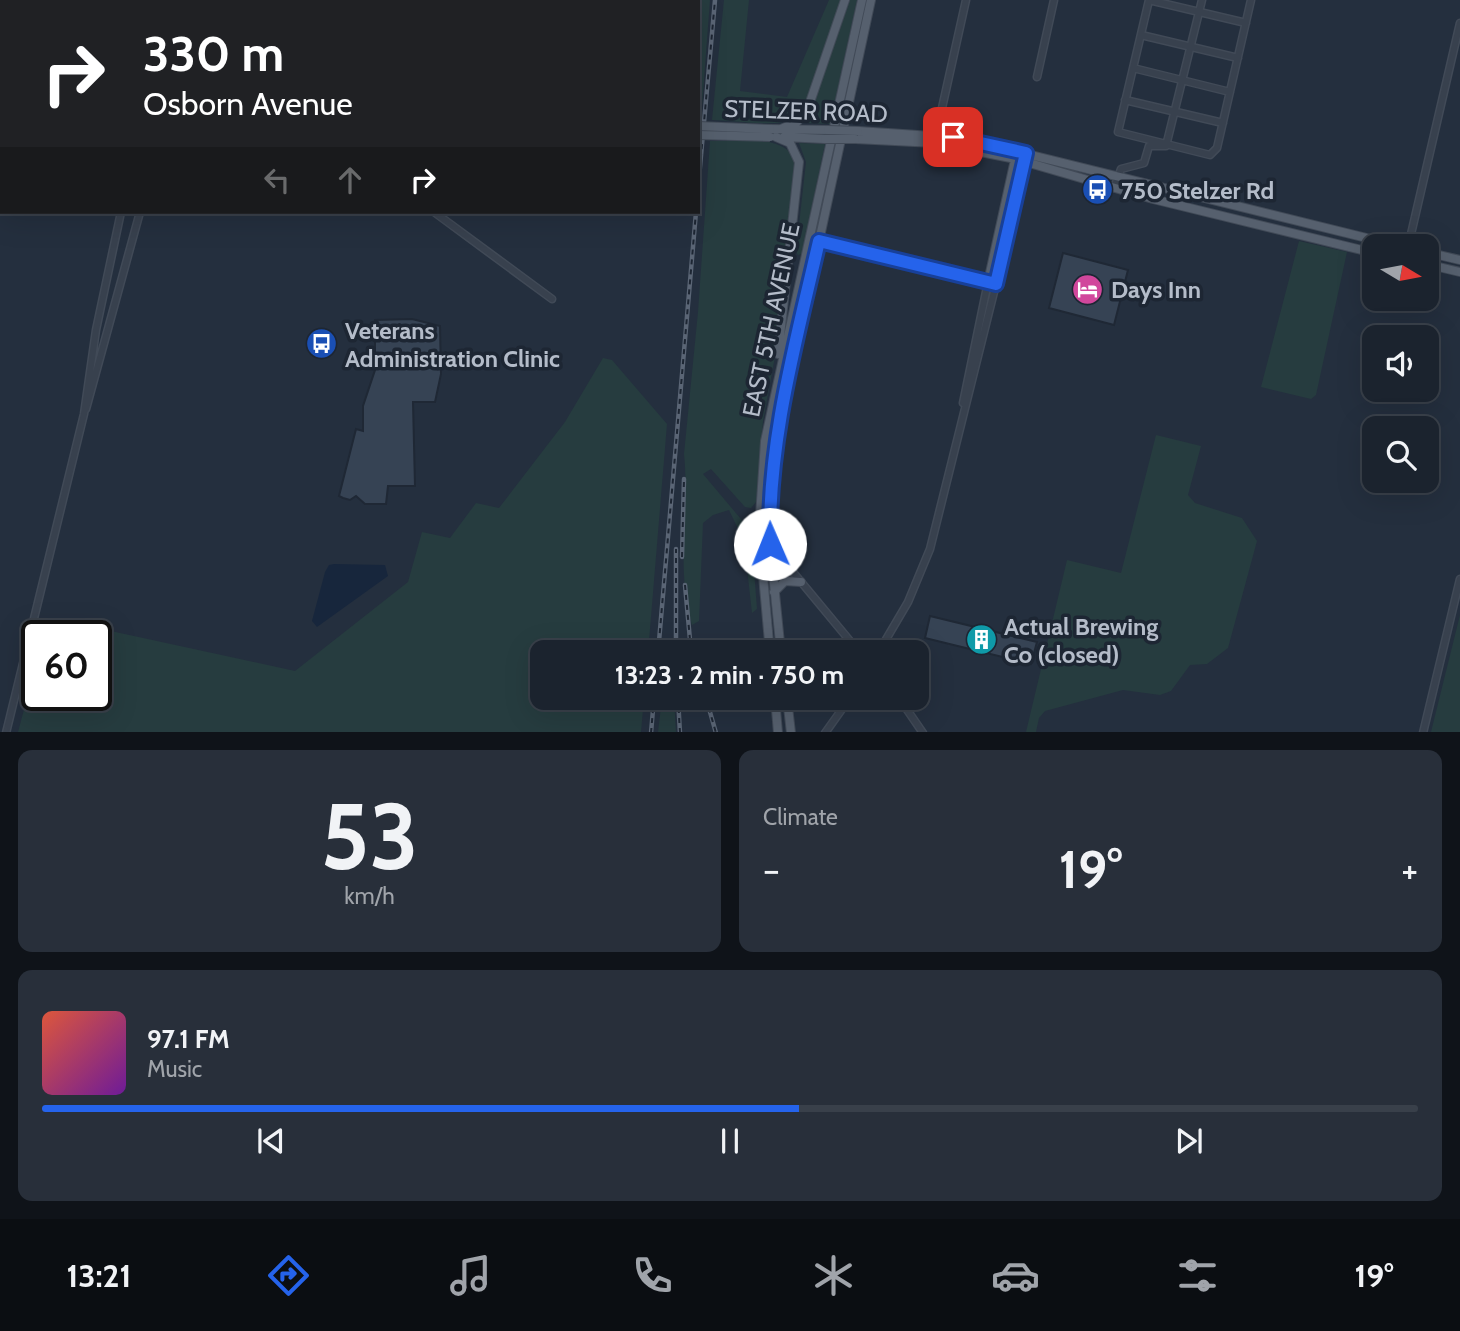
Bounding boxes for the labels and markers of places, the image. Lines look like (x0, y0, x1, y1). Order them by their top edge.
pin (923, 107, 983, 167)
bus stop icon: 750 Stelzer Rd (1081, 173, 1115, 207)
place label: 750 Stelzer Rd (1121, 176, 1274, 205)
hotel icon: Days Inn (1071, 272, 1105, 306)
place label: Days Inn (1111, 275, 1201, 304)
place label: Veterans Administration Clinic (345, 316, 560, 373)
bus stop icon: Veterans Administration Clinic (305, 327, 339, 361)
place label: Actual Brewing Co (closed) (1004, 612, 1158, 669)
building icon: Actual Brewing Co (closed) (964, 623, 998, 657)

